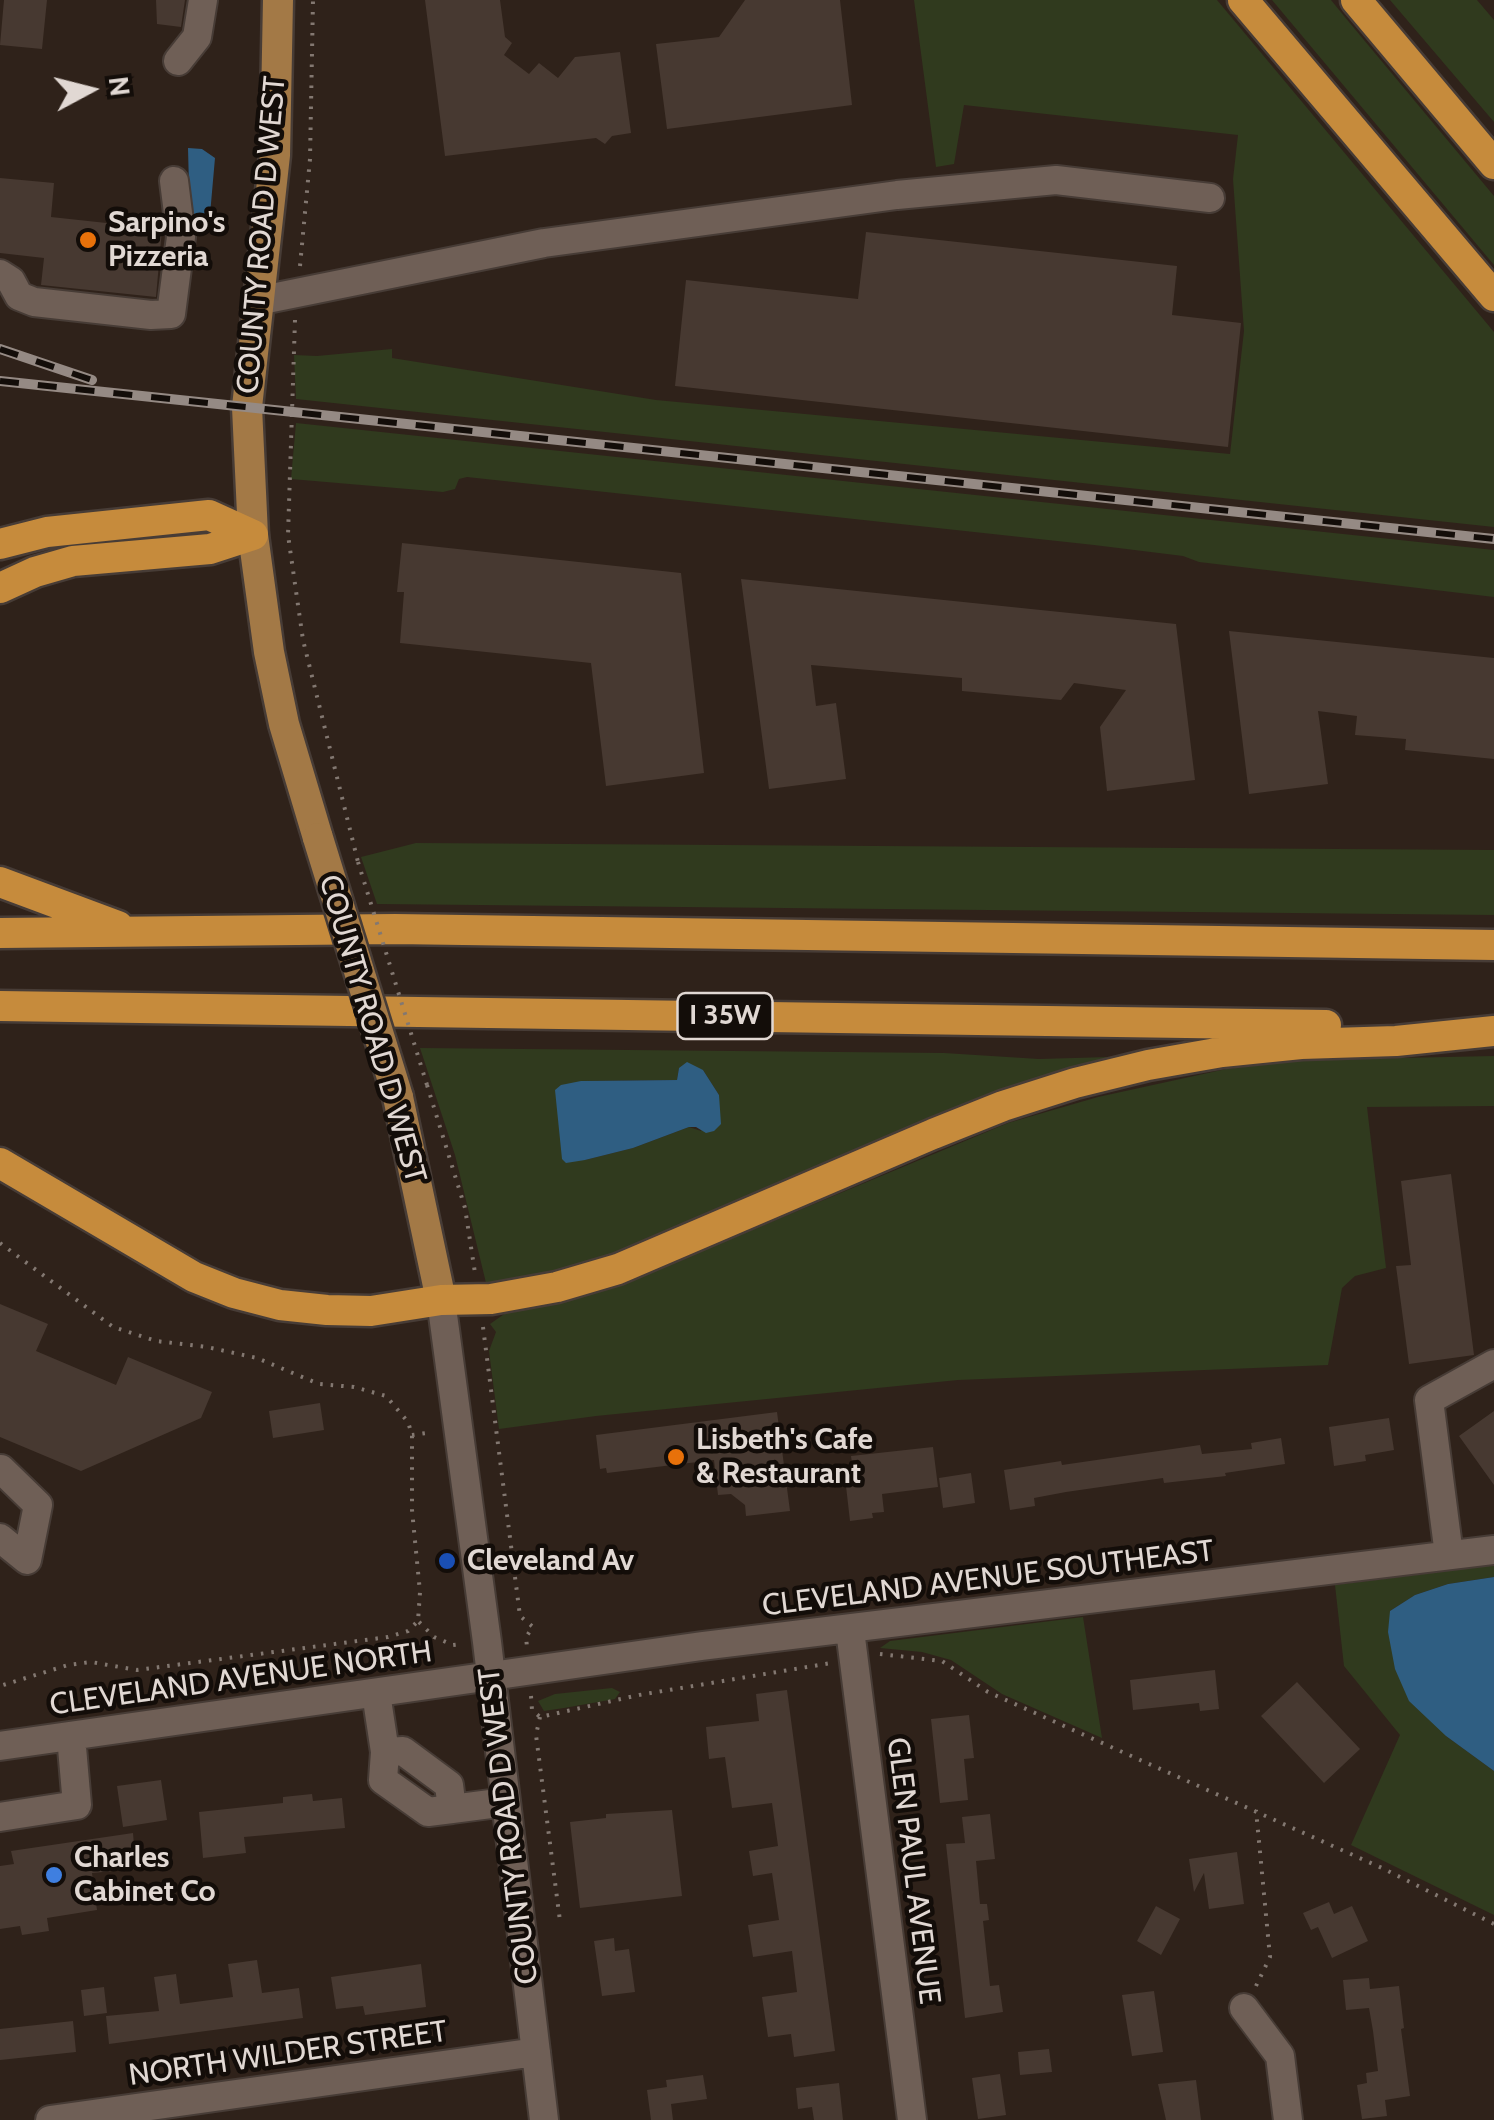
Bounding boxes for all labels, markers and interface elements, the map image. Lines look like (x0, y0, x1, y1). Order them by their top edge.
north arrow (40, 40, 140, 140)
text: N (102, 74, 138, 98)
street label: COUNTY ROAD D WEST (230, 75, 294, 395)
place label: Sarpino's Pizzeria (108, 205, 226, 276)
marker: Sarpino's Pizzeria (77, 229, 99, 251)
street label: COUNTY ROAD D WEST (311, 871, 433, 1187)
road number: I 35W (678, 993, 772, 1039)
place label: Lisbeth's Cafe & Restaurant (696, 1422, 873, 1492)
marker: Lisbeth's Cafe & Restaurant (665, 1446, 687, 1468)
street label: CLEVELAND AVENUE SOUTHEAST (760, 1533, 1216, 1625)
place label: Cleveland Av (467, 1543, 634, 1579)
marker: Cleveland Av (436, 1550, 458, 1572)
street label: CLEVELAND AVENUE NORTH (48, 1634, 434, 1724)
street label: COUNTY ROAD D WEST (472, 1666, 546, 1986)
street label: GLEN PAUL AVENUE (879, 1736, 947, 2006)
place label: Charles Cabinet Co (74, 1840, 216, 1910)
marker: Charles Cabinet Co (43, 1864, 65, 1886)
street label: NORTH WILDER STREET (127, 2014, 449, 2094)

